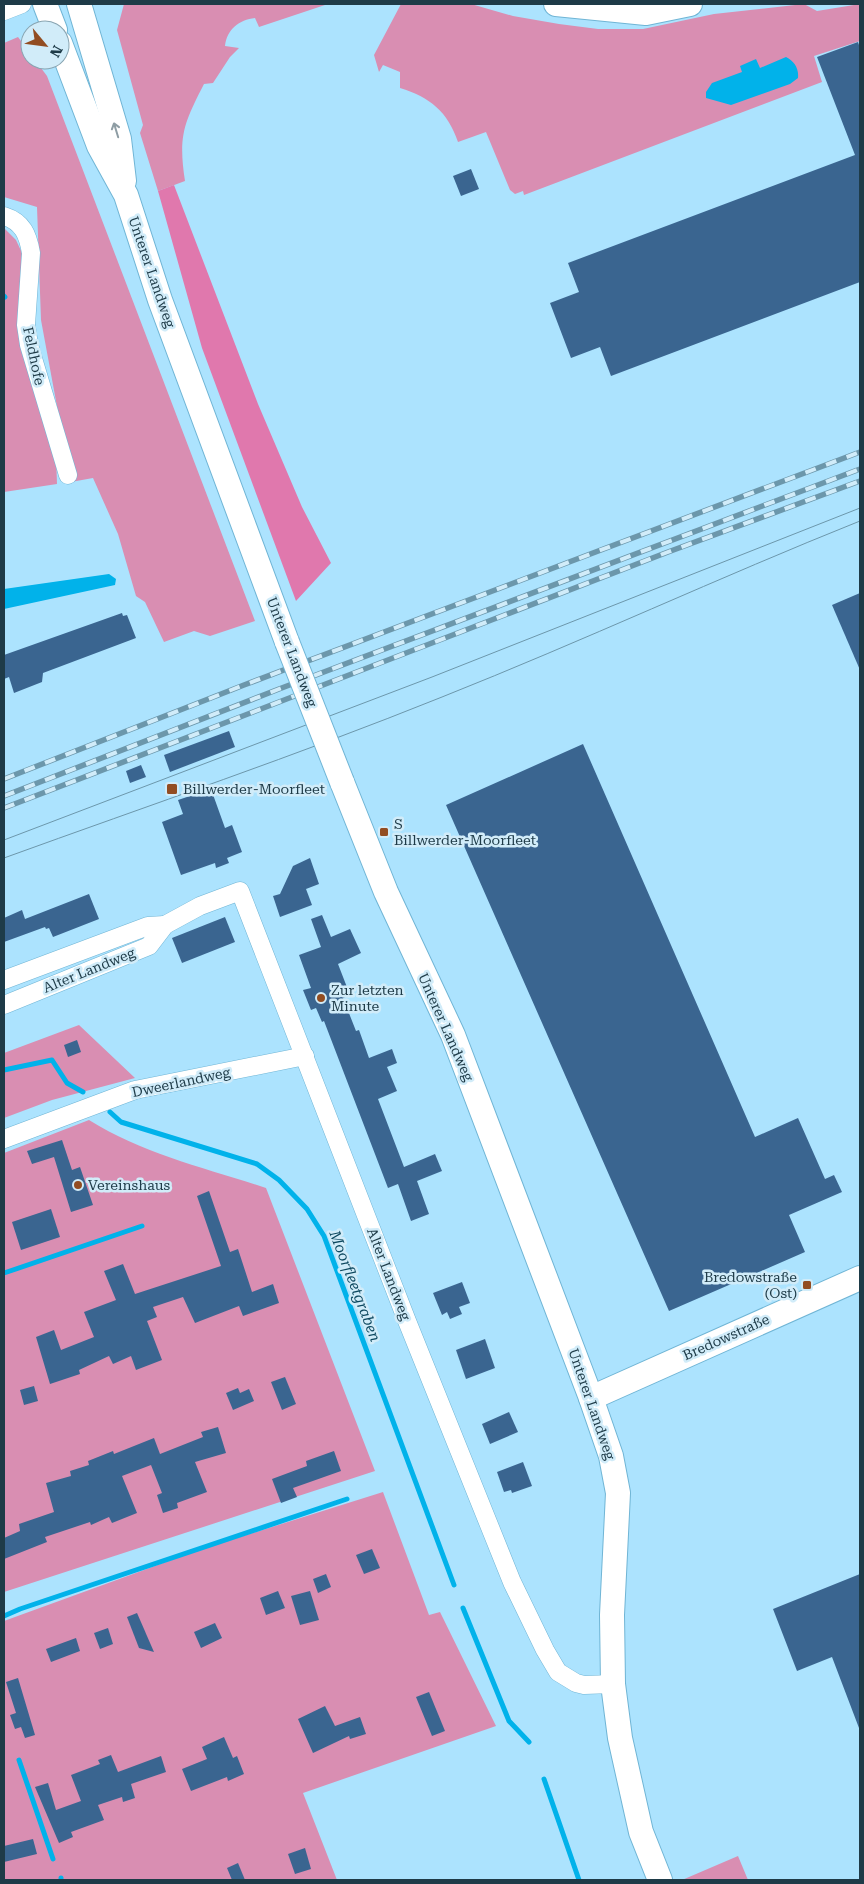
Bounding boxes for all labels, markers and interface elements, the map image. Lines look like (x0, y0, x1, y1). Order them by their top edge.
north arrow (20, 20, 70, 70)
text: N (47, 43, 66, 60)
one-way arrow (111, 122, 121, 138)
street label: Unterer Landweg (125, 214, 179, 330)
street label: Feldhofe (20, 325, 48, 387)
street label: Unterer Landweg (264, 595, 320, 709)
place label: Billwerder-Moorfleet (183, 781, 325, 797)
marker: Billwerder-Moorfleet (165, 782, 179, 796)
place label: S Billwerder-Moorfleet (394, 816, 536, 848)
marker: S Billwerder-Moorfleet (378, 826, 390, 838)
street label: Alter Landweg (41, 944, 137, 996)
street label: Unterer Landweg (415, 970, 477, 1084)
place label: Zur letzten Minute (331, 982, 404, 1014)
marker: Zur letzten Minute (315, 992, 327, 1004)
street label: Dweerlandweg (130, 1064, 232, 1100)
place label: Vereinshaus (88, 1177, 170, 1193)
marker: Vereinshaus (72, 1179, 84, 1191)
street label: Alter Landweg (364, 1226, 414, 1322)
water label: Moorfleetgraben (325, 1227, 384, 1344)
place label: Bredowstraße (Ost) (704, 1269, 797, 1301)
marker: Bredowstraße (Ost) (801, 1279, 813, 1291)
street label: Bredowstraße (680, 1311, 772, 1363)
street label: Unterer Landweg (565, 1346, 619, 1462)

